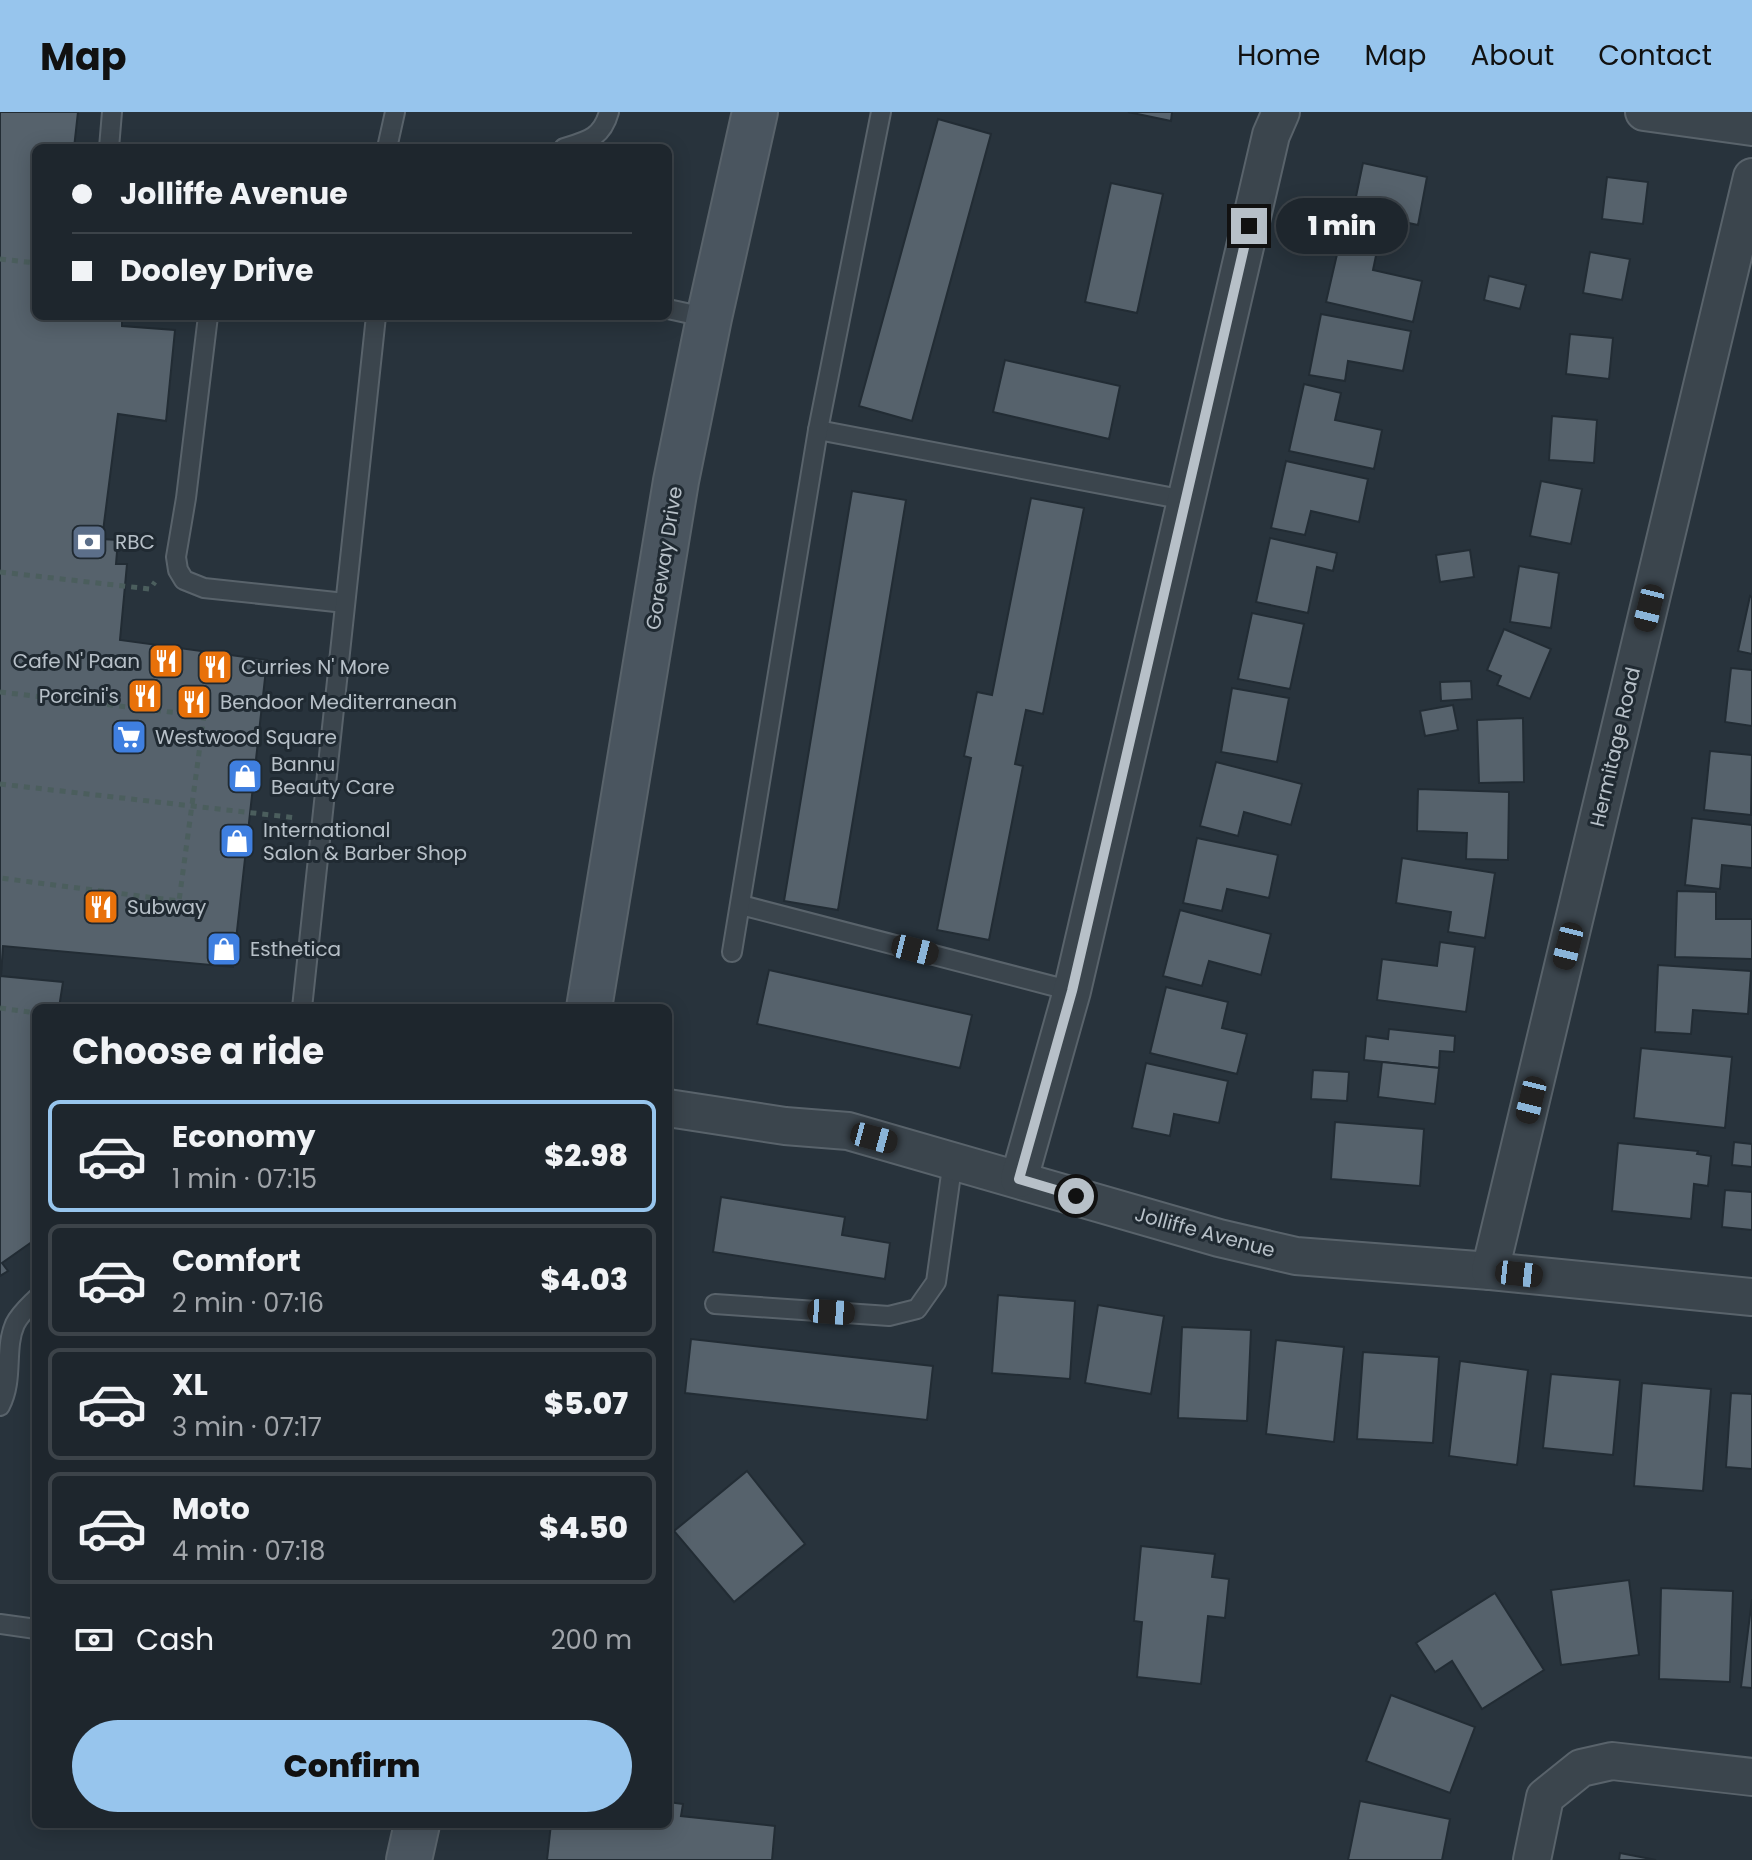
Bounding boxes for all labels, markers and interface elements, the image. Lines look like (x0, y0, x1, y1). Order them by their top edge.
text: Map (40, 30, 127, 83)
text: Home (1237, 36, 1320, 75)
text: Map (1364, 36, 1426, 75)
text: About (1470, 36, 1554, 75)
text: Contact (1598, 36, 1712, 75)
text: Jolliffe Avenue (120, 172, 348, 215)
callout: 1 min (1277, 198, 1409, 254)
route end (1231, 208, 1267, 244)
text: 1 min (1308, 208, 1376, 244)
text: Dooley Drive (120, 249, 313, 292)
street label: Goreway Drive (639, 484, 689, 632)
bank icon: RBC (70, 523, 108, 561)
place label: RBC (115, 528, 155, 556)
car (1632, 582, 1666, 634)
restaurant icon: Cafe N' Paan (147, 642, 185, 680)
place label: Cafe N' Paan (13, 647, 140, 675)
restaurant icon: Curries N' More (196, 648, 234, 686)
place label: Curries N' More (241, 653, 390, 681)
street label: Hermitage Road (1583, 664, 1647, 830)
restaurant icon: Porcini's (126, 677, 164, 715)
place label: Porcini's (39, 682, 119, 710)
restaurant icon: Bendoor Mediterranean (175, 683, 213, 721)
place label: Bendoor Mediterranean (220, 688, 457, 716)
supermarket icon: Westwood Square (110, 718, 148, 756)
place label: Westwood Square (155, 723, 337, 751)
place label: Bannu Beauty Care (271, 750, 395, 801)
shop icon: Bannu Beauty Care (226, 757, 264, 795)
place label: International Salon & Barber Shop (263, 816, 467, 867)
shop icon: International Salon & Barber Shop (218, 822, 256, 860)
restaurant icon: Subway (82, 888, 120, 926)
place label: Subway (127, 893, 206, 921)
car (1551, 920, 1585, 972)
shop icon: Esthetica (205, 930, 243, 968)
car (889, 933, 941, 967)
place label: Esthetica (250, 935, 341, 963)
text: Choose a ride (72, 1026, 324, 1077)
car (1514, 1074, 1548, 1126)
text: Economy (172, 1115, 316, 1158)
icon: car (76, 1120, 148, 1192)
car (848, 1120, 900, 1156)
text: $2.98 (544, 1134, 628, 1177)
text: 1 min · 07:15 (172, 1161, 317, 1197)
route start (1058, 1178, 1094, 1214)
street label: Jolliffe Avenue (1132, 1200, 1278, 1264)
text: Comfort (172, 1239, 301, 1282)
icon: car (76, 1244, 148, 1316)
text: $4.03 (540, 1258, 628, 1301)
car (1494, 1260, 1544, 1288)
text: 2 min · 07:16 (172, 1285, 324, 1321)
car (806, 1298, 856, 1326)
text: XL (172, 1363, 208, 1406)
icon: car (76, 1368, 148, 1440)
text: $5.07 (544, 1382, 628, 1425)
text: 3 min · 07:17 (172, 1409, 322, 1445)
text: Moto (172, 1487, 250, 1530)
icon: car (76, 1492, 148, 1564)
text: $4.50 (539, 1506, 628, 1549)
text: 4 min · 07:18 (172, 1533, 325, 1569)
icon: cash (72, 1618, 116, 1662)
text: Cash (136, 1618, 214, 1661)
text: 200 m (551, 1622, 632, 1658)
button: Confirm (72, 1720, 632, 1812)

